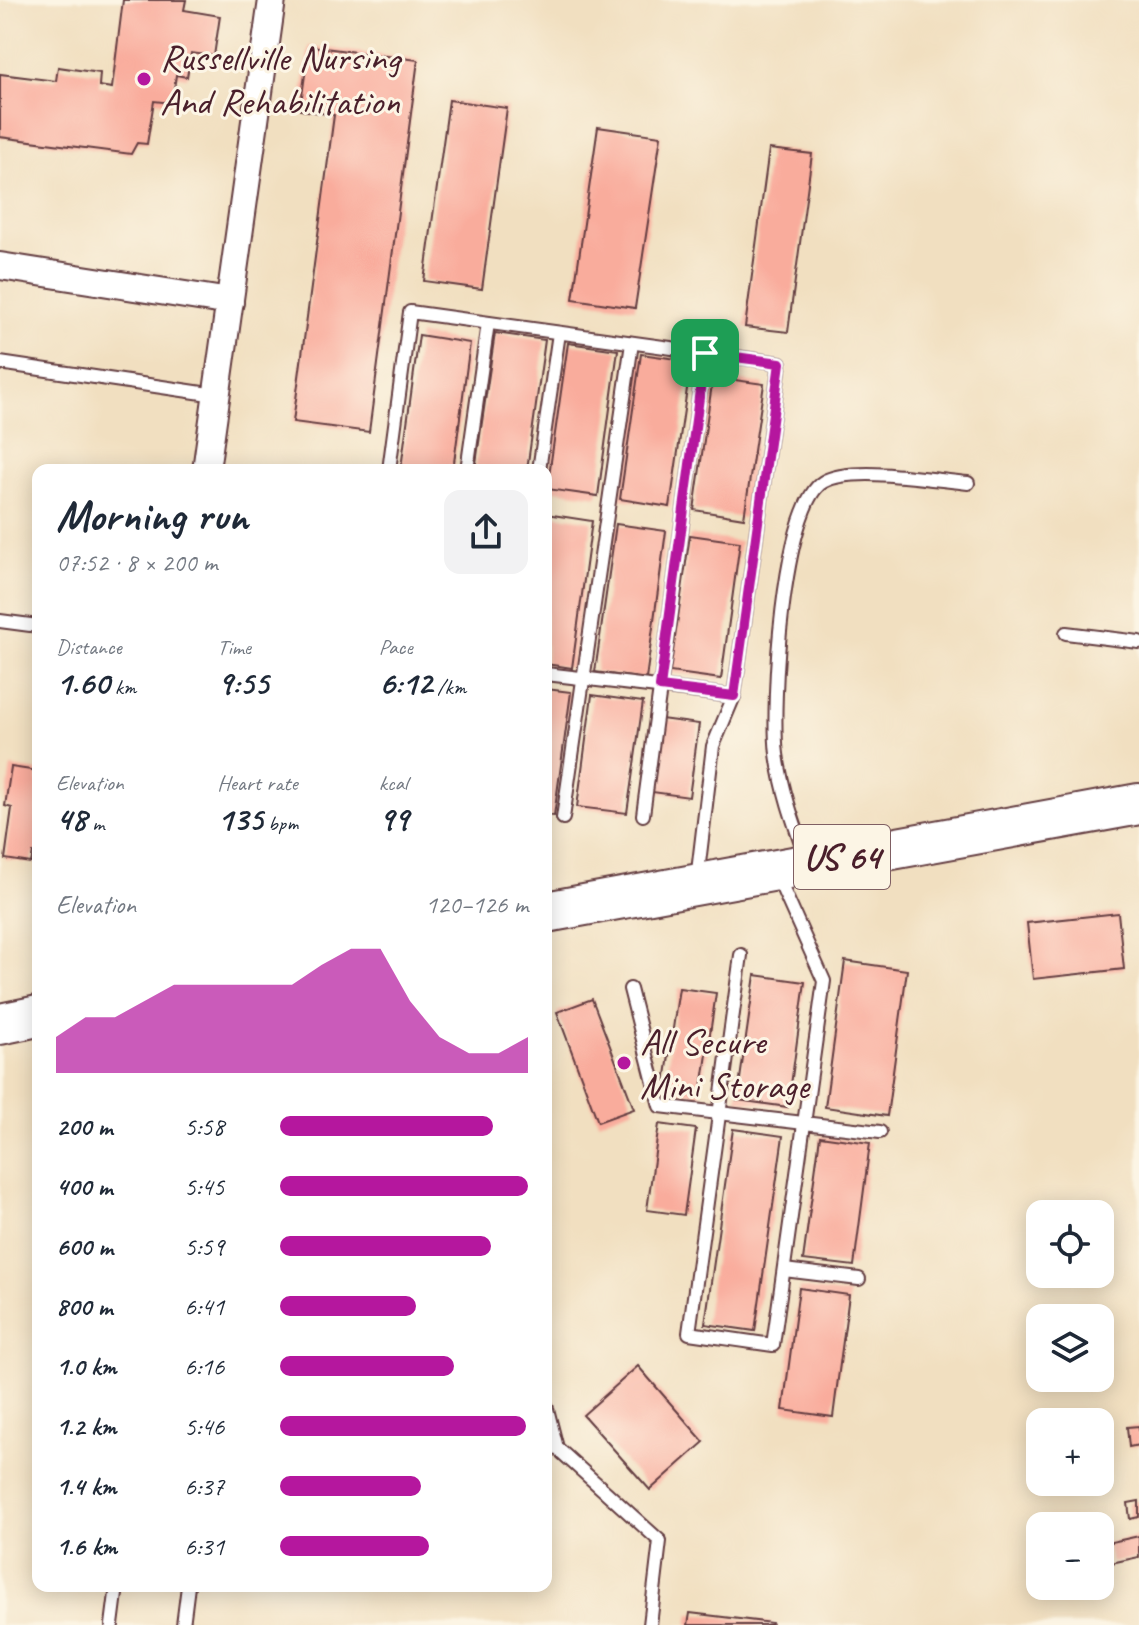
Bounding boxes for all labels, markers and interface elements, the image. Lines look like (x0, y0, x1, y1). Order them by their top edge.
place label: Russellville Nursing And Rehabilitation (160, 34, 402, 125)
marker: Russellville Nursing And Rehabilitation (135, 70, 153, 88)
pin (671, 319, 739, 387)
icon: arrive (683, 331, 727, 375)
text: Morning run (56, 488, 248, 543)
button: share (444, 490, 528, 574)
text: 07:52 · 8 × 200 m (56, 546, 217, 579)
text: Distance (56, 633, 122, 661)
text: Time (217, 633, 251, 661)
text: Pace (379, 633, 413, 661)
text: 1.60 (56, 661, 109, 704)
text: 9:55 (217, 661, 268, 704)
text: 6:12 (379, 661, 432, 704)
text: km (109, 673, 136, 701)
text: /km (432, 673, 466, 701)
text: Elevation (56, 769, 124, 797)
text: Heart rate (217, 769, 298, 797)
text: kcal (379, 769, 408, 797)
text: 48 (56, 797, 87, 840)
text: 135 (217, 797, 263, 840)
text: 99 (379, 797, 408, 840)
text: m (87, 809, 104, 837)
text: bpm (263, 809, 298, 837)
road number: US 64 (794, 825, 890, 889)
text: Elevation (56, 888, 136, 921)
text: 120–126 m (425, 888, 528, 921)
place label: All Secure Mini Storage (640, 1018, 811, 1109)
marker: All Secure Mini Storage (615, 1054, 633, 1072)
text: 200 m (56, 1110, 112, 1143)
text: 5:58 (184, 1110, 224, 1143)
text: 400 m (56, 1170, 112, 1203)
text: 5:45 (184, 1170, 224, 1203)
map controls (1026, 1200, 1114, 1600)
button: locate (1026, 1200, 1114, 1288)
text: 600 m (56, 1230, 113, 1263)
text: 5:59 (184, 1230, 224, 1263)
text: 800 m (56, 1290, 112, 1323)
text: 6:41 (184, 1290, 224, 1323)
button: layers (1026, 1304, 1114, 1392)
text: 1.0 km (56, 1350, 116, 1383)
text: 6:16 (184, 1350, 224, 1383)
button: + (1026, 1408, 1114, 1496)
text: 1.2 km (56, 1410, 116, 1443)
text: 5:46 (184, 1410, 224, 1443)
text: 1.4 km (56, 1470, 116, 1503)
text: 6:37 (184, 1470, 224, 1503)
button: − (1026, 1512, 1114, 1600)
text: 1.6 km (56, 1530, 117, 1563)
text: 6:31 (184, 1530, 224, 1563)

